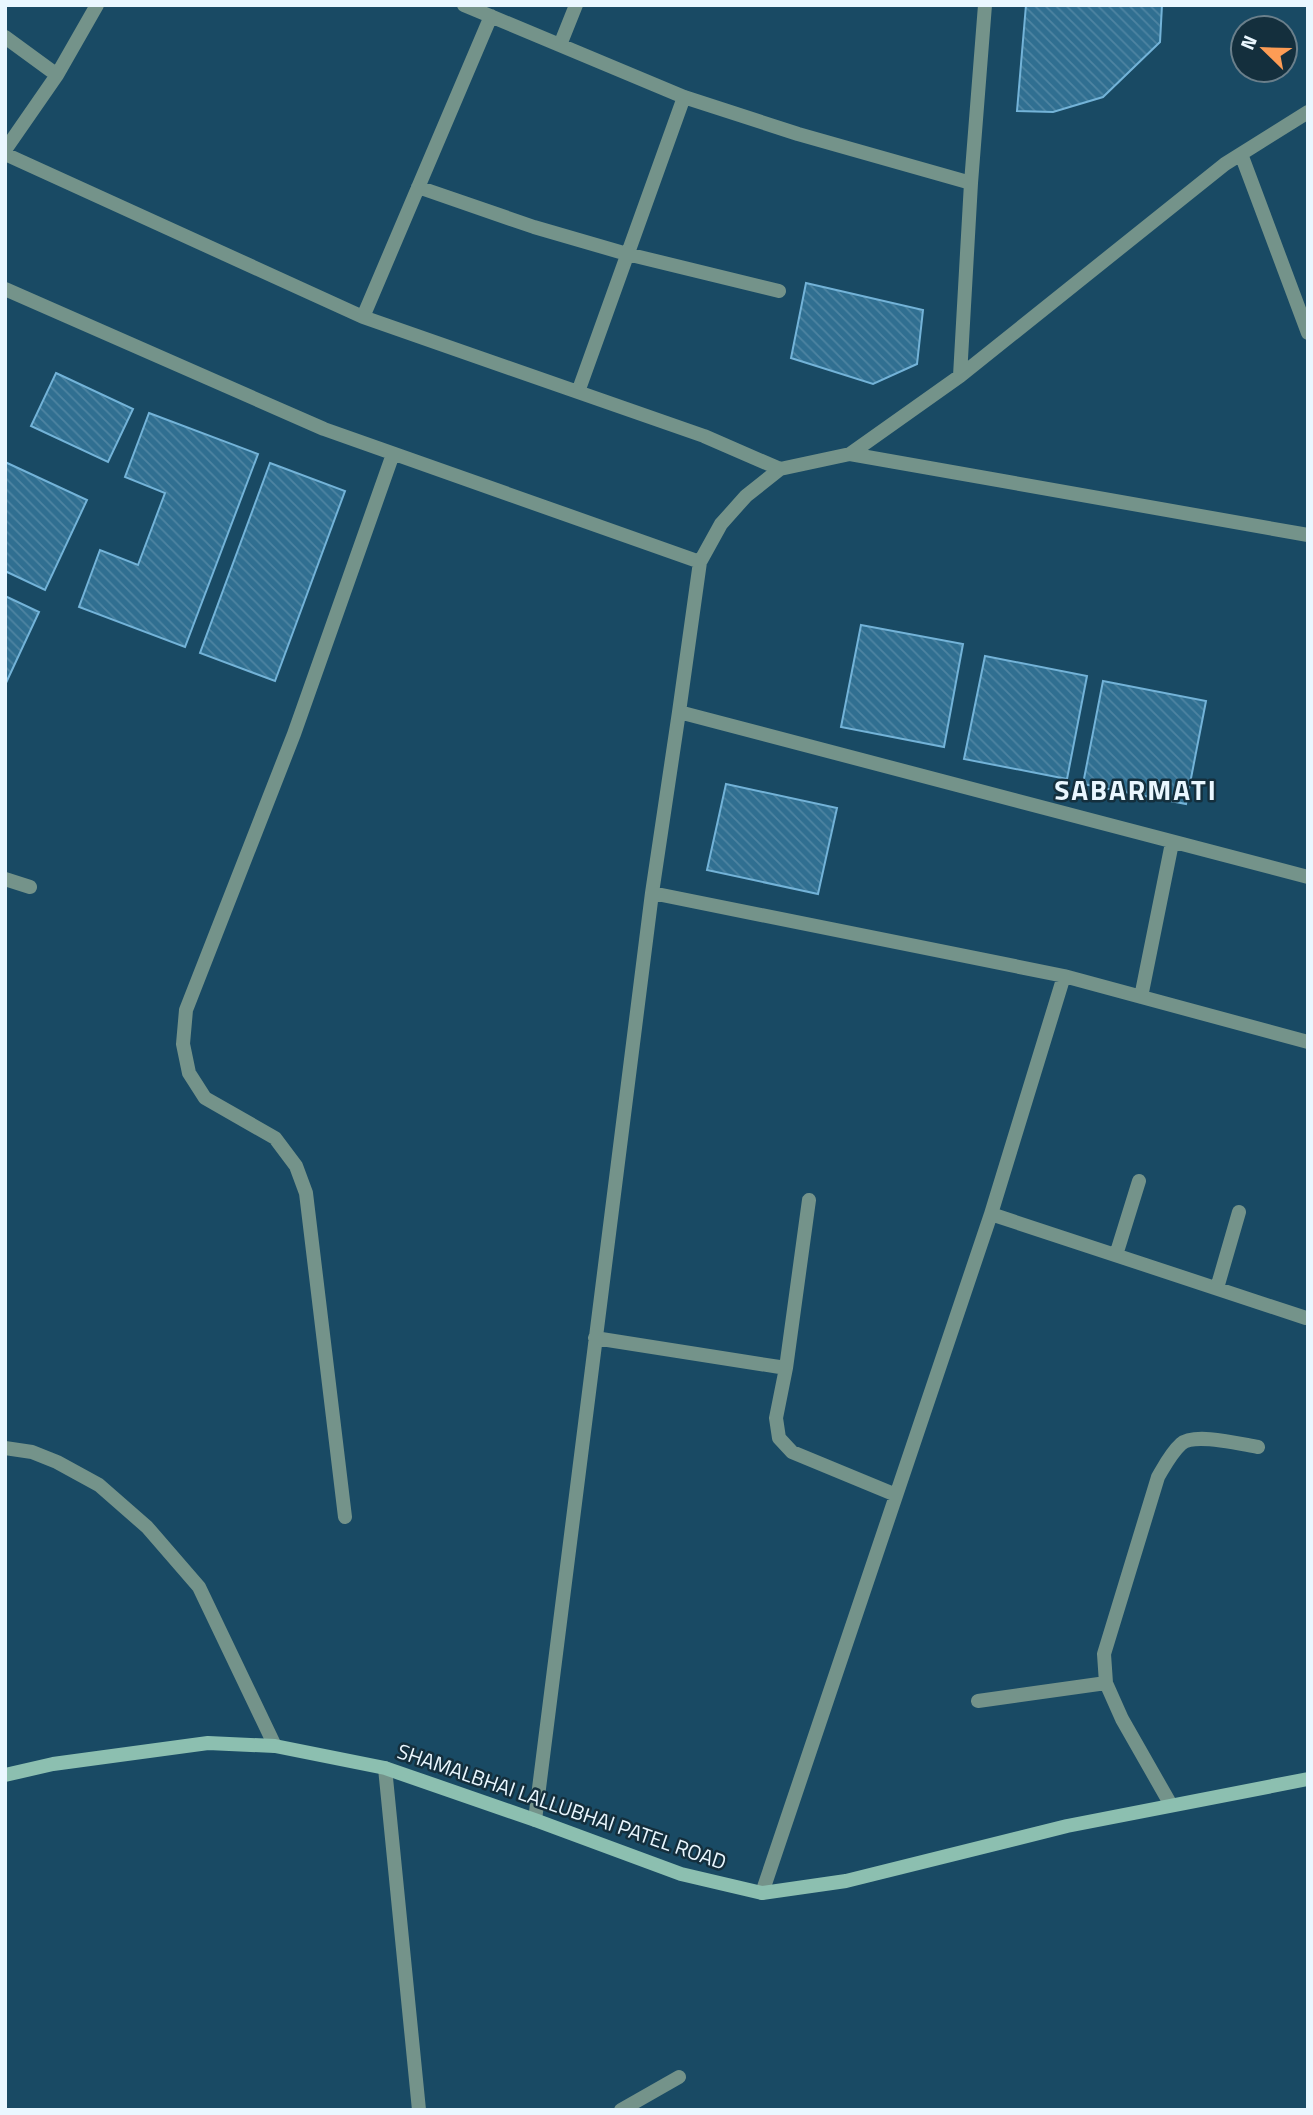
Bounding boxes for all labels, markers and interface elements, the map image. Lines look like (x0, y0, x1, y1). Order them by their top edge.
north arrow (1229, 14, 1299, 84)
text: N (1232, 30, 1264, 54)
district label: SABARMATI (1054, 768, 1218, 811)
street label: SHAMALBHAI LALLUBHAI PATEL ROAD (393, 1734, 731, 1878)

